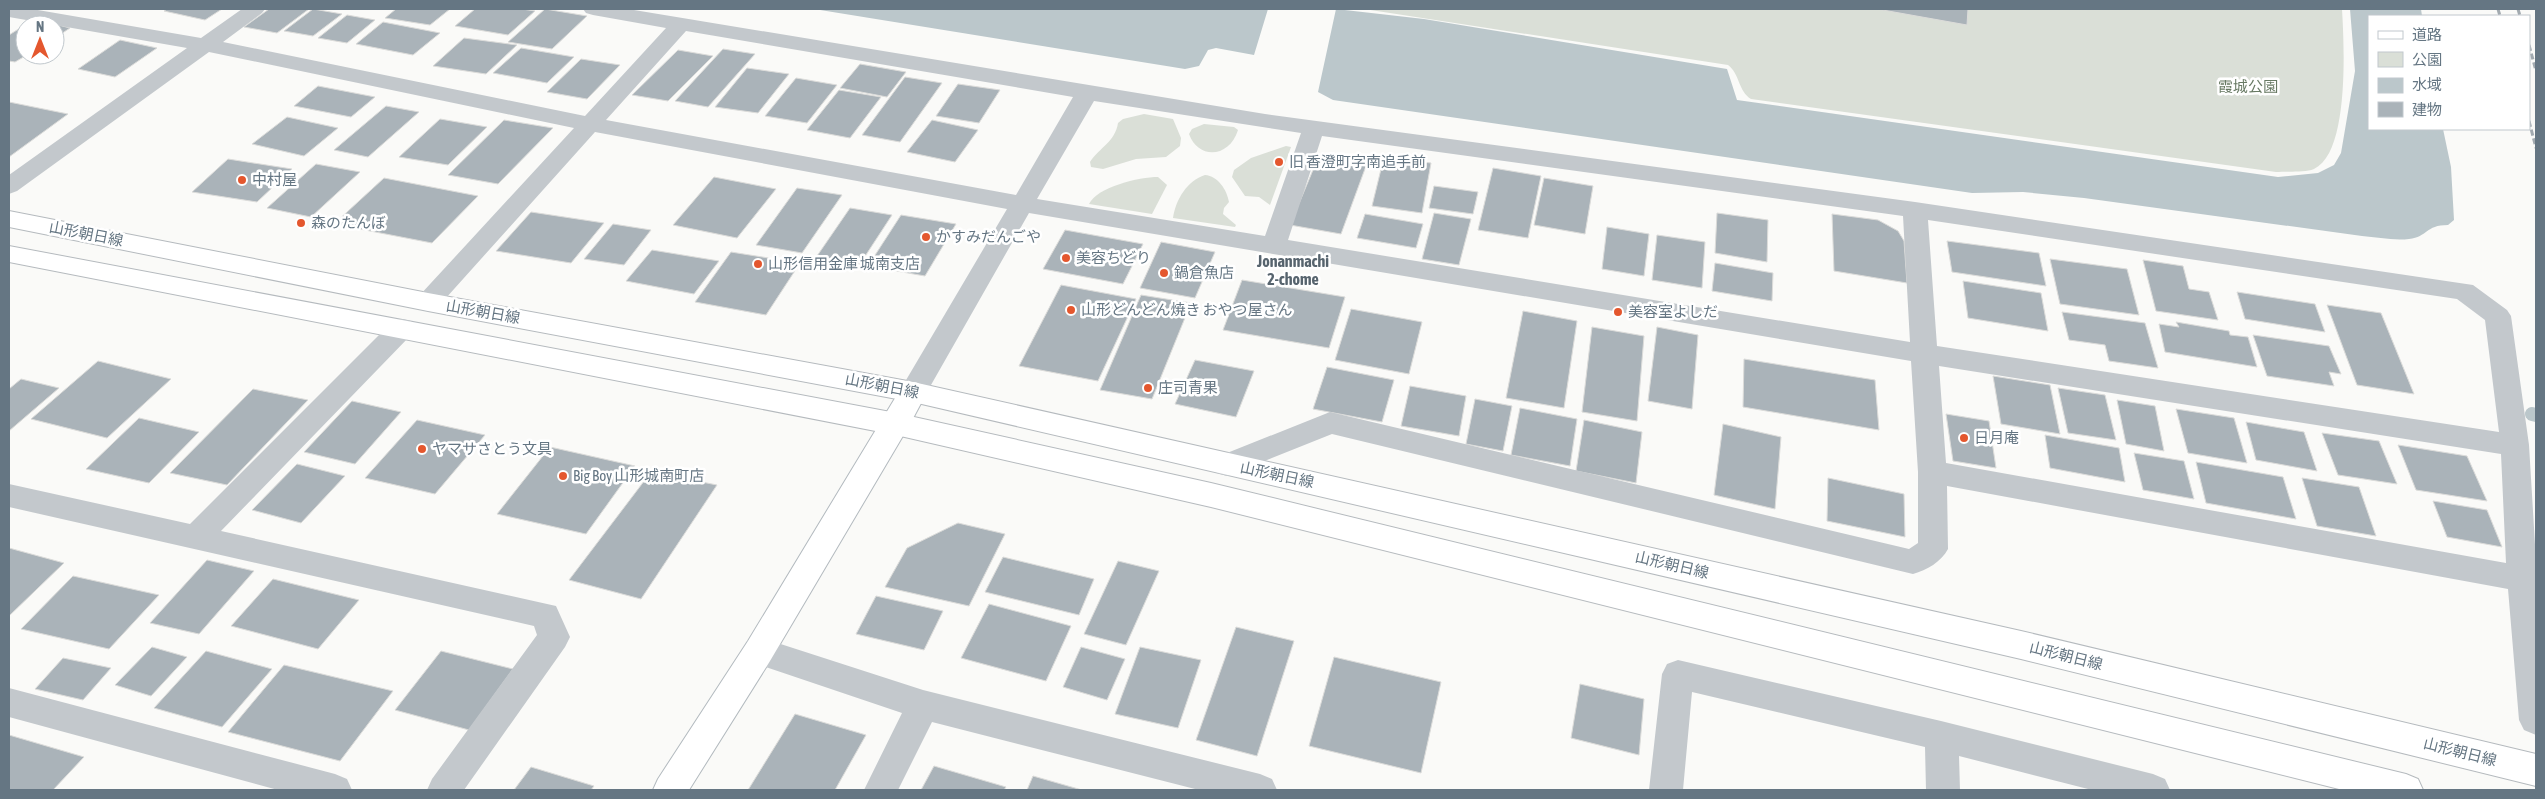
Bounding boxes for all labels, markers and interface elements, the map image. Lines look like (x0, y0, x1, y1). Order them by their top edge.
north arrow (15, 15, 65, 65)
legend (2368, 15, 2530, 130)
text: N (36, 19, 44, 35)
text: 道路 (2412, 26, 2442, 43)
text: 公園 (2412, 51, 2442, 68)
text: 水域 (2412, 76, 2442, 93)
park label: 霞城公園 (2218, 78, 2278, 95)
text: 建物 (2412, 101, 2442, 118)
place label: 旧 香澄町字南追手前 (1289, 153, 1426, 170)
marker: 旧 香澄町字南追手前 (1273, 156, 1285, 168)
place label: 中村屋 (252, 171, 297, 188)
marker: 中村屋 (236, 174, 248, 186)
place label: 森のたんぼ (311, 214, 386, 231)
marker: 森のたんぼ (295, 217, 307, 229)
street label: 山形朝日線 (48, 218, 125, 249)
place label: かすみだんごや (936, 228, 1041, 245)
marker: かすみだんごや (920, 231, 932, 243)
place label: 美容ちどり (1076, 249, 1151, 266)
marker: 美容ちどり (1060, 252, 1072, 264)
district label: Jonanmachi 2-chome (1256, 252, 1329, 288)
place label: 山形信用金庫 城南支店 (768, 255, 920, 272)
marker: 山形信用金庫 城南支店 (752, 258, 764, 270)
place label: 鍋倉魚店 (1174, 264, 1234, 281)
marker: 鍋倉魚店 (1158, 267, 1170, 279)
street label: 山形朝日線 (445, 297, 522, 326)
place label: 山形どんどん焼き おやつ屋さん (1081, 301, 1293, 318)
place label: 美容室よしだ (1628, 303, 1718, 320)
marker: 山形どんどん焼き おやつ屋さん (1065, 304, 1077, 316)
marker: 美容室よしだ (1612, 306, 1624, 318)
street label: 山形朝日線 (844, 370, 921, 401)
place label: 庄司青果 (1158, 379, 1218, 396)
marker: 庄司青果 (1142, 382, 1154, 394)
place label: 日月庵 (1974, 429, 2019, 446)
marker: 日月庵 (1958, 432, 1970, 444)
place label: ヤマサさとう文具 (432, 440, 552, 457)
marker: ヤマサさとう文具 (416, 443, 428, 455)
street label: 山形朝日線 (1239, 458, 1316, 491)
place label: Big Boy 山形城南町店 (573, 467, 704, 484)
marker: Big Boy 山形城南町店 (557, 470, 569, 482)
street label: 山形朝日線 (1634, 548, 1711, 581)
street label: 山形朝日線 (2028, 638, 2105, 673)
street label: 山形朝日線 (2422, 734, 2499, 769)

